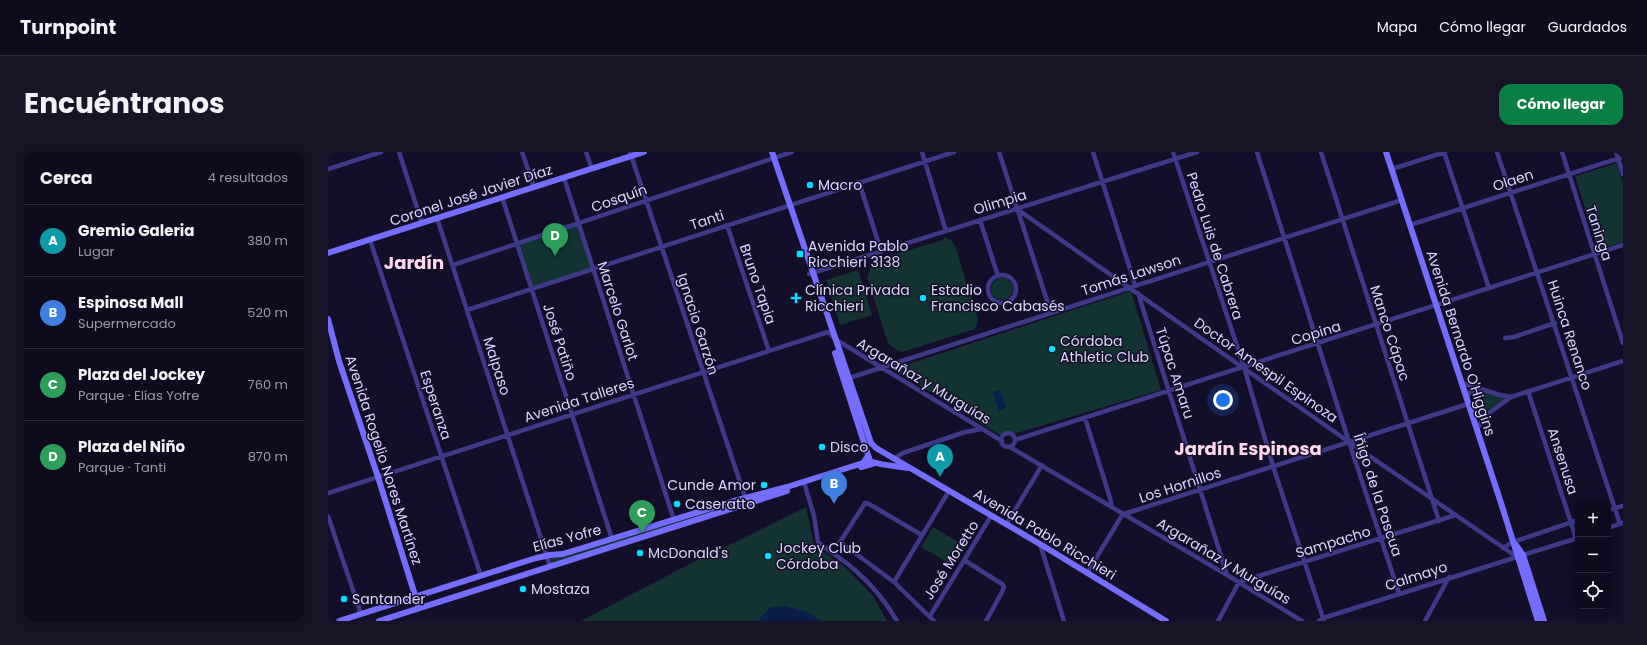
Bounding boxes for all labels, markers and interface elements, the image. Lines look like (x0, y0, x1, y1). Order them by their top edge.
text: Turnpoint (20, 14, 116, 41)
text: Mapa (1377, 17, 1417, 37)
text: Cómo llegar (1439, 17, 1526, 37)
text: Guardados (1548, 17, 1627, 37)
text: Encuéntranos (24, 84, 225, 123)
button: Cómo llegar (1499, 84, 1623, 125)
street label: Coronel José Javier Díaz (387, 159, 555, 231)
street label: Olaen (1490, 164, 1536, 196)
text: Cerca (40, 166, 93, 190)
text: 4 resultados (208, 168, 288, 187)
street label: Pedro Luis de Cabrera (1182, 170, 1248, 322)
place label: Macro (818, 175, 862, 195)
street label: Cosquín (588, 179, 650, 217)
marker: Macro (805, 180, 815, 190)
street label: Olimpia (971, 184, 1029, 220)
street label: Taninga (1581, 203, 1617, 263)
street label: Tanti (687, 205, 727, 235)
text: Gremio Galeria (78, 220, 194, 241)
pin: D (542, 223, 568, 256)
text: A (48, 231, 58, 250)
text: 380 m (247, 231, 288, 250)
place label: Avenida Pablo Ricchieri 3138 (808, 236, 909, 272)
street label: Bruno Tapia (735, 241, 781, 327)
text: Lugar (78, 242, 114, 261)
street label: Avenida Bernardo O'Higgins (1421, 247, 1501, 439)
marker: Avenida Pablo Ricchieri 3138 (795, 249, 805, 259)
street label: Tomás Lawson (1079, 249, 1183, 301)
district label: Jardín (384, 250, 444, 275)
street label: Marcelo Garlot (593, 259, 643, 363)
street label: Ignacio Garzón (672, 271, 724, 377)
street label: Huinca Renanco (1543, 277, 1597, 393)
place label: Clínica Privada Ricchieri (805, 280, 910, 316)
place label: Estadio Francisco Cabasés (931, 280, 1065, 316)
street label: Manco Cápac (1365, 283, 1415, 383)
text: Espinosa Mall (78, 292, 183, 313)
marker: Clínica Privada Ricchieri (790, 292, 802, 304)
marker: Estadio Francisco Cabasés (918, 293, 928, 303)
street label: José Patiño (538, 301, 582, 383)
text: B (49, 303, 57, 322)
text: 520 m (247, 303, 288, 322)
street label: Doctor Amespil Espinoza (1190, 313, 1342, 427)
text: Supermercado (78, 314, 176, 333)
street label: Copina (1289, 316, 1343, 350)
street label: Túpac Amaru (1151, 325, 1199, 421)
place label: Córdoba Athletic Club (1060, 331, 1149, 367)
street label: Argarañaz y Murguías (853, 333, 995, 429)
street label: Malpaso (478, 334, 516, 398)
marker: Córdoba Athletic Club (1047, 344, 1057, 354)
street label: Avenida Rogelio Nores Martínez (341, 353, 427, 567)
text: Plaza del Jockey (78, 364, 205, 385)
street label: Esperanza (415, 368, 457, 442)
street label: Avenida Talleres (521, 373, 637, 427)
text: C (48, 375, 58, 394)
text: 760 m (248, 375, 288, 394)
text: Parque · Elías Yofre (78, 386, 199, 405)
your location (1213, 390, 1233, 410)
street label: Ansenusa (1543, 425, 1583, 497)
street label: Íñigo de la Pascua (1349, 431, 1407, 559)
text: Plaza del Niño (78, 436, 185, 457)
district label: Jardín Espinosa (1174, 436, 1322, 461)
place label: Disco (830, 437, 868, 457)
marker: Disco (817, 442, 827, 452)
pin: A (927, 444, 953, 477)
text: D (48, 447, 58, 466)
text: 870 m (248, 447, 288, 466)
text: Parque · Tanti (78, 458, 166, 477)
street label: Los Hornillos (1136, 462, 1224, 508)
pin: B (821, 471, 847, 504)
place label: Cunde Amor (667, 475, 756, 495)
marker: Cunde Amor (759, 480, 769, 490)
street label: Avenida Pablo Ricchieri (970, 483, 1120, 585)
place label: Caseratto (685, 494, 755, 514)
marker: Caseratto (672, 499, 682, 509)
pin: C (629, 500, 655, 533)
map controls (1575, 501, 1611, 609)
button: + (1575, 501, 1611, 537)
street label: Argarañaz y Murguías (1153, 513, 1295, 609)
street label: José Moretto (919, 516, 983, 604)
street label: Elías Yofre (530, 519, 604, 557)
street label: Sampacho (1293, 521, 1373, 563)
button: − (1575, 537, 1611, 573)
place label: Jockey Club Córdoba (776, 538, 861, 574)
place label: McDonald's (648, 543, 728, 563)
marker: McDonald's (635, 548, 645, 558)
marker: Jockey Club Córdoba (763, 551, 773, 561)
street label: Calmayo (1382, 557, 1450, 595)
button: locate (1575, 573, 1611, 609)
place label: Mostaza (531, 579, 590, 599)
marker: Mostaza (518, 584, 528, 594)
place label: Santander (352, 589, 426, 609)
marker: Santander (339, 594, 349, 604)

